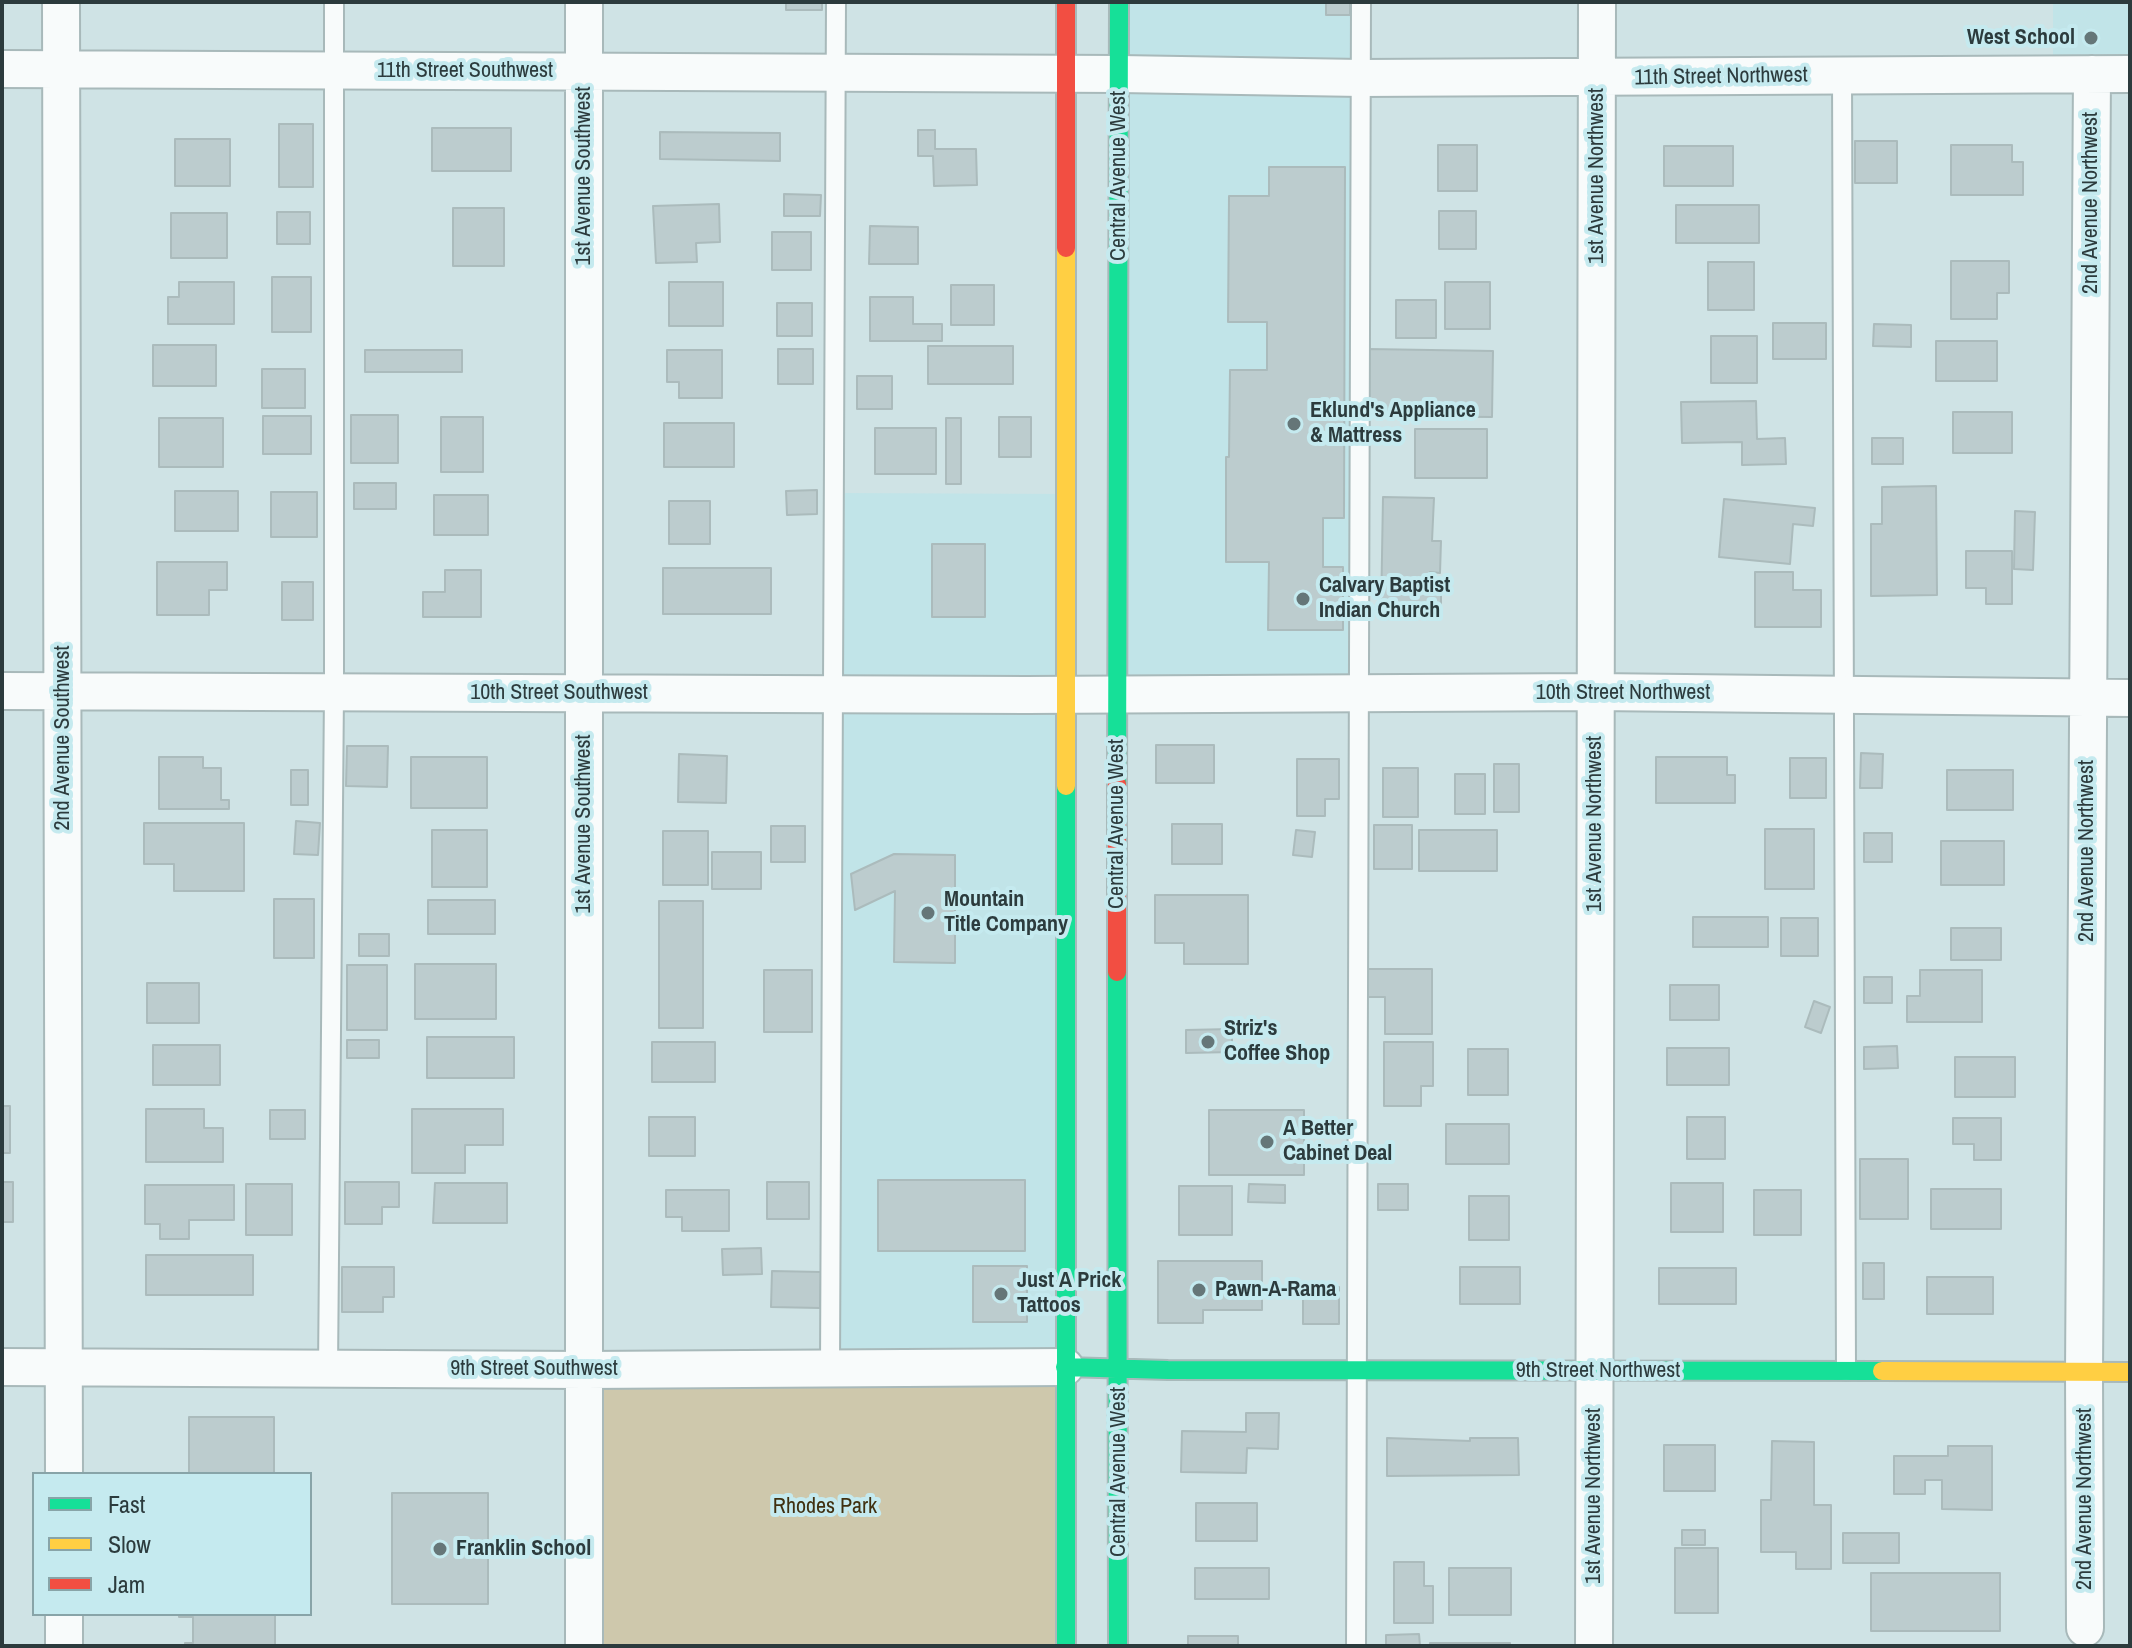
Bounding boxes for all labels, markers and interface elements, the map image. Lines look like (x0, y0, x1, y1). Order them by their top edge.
place label: West School (1967, 25, 2075, 51)
marker: West School (2082, 29, 2100, 47)
street label: 11th Street Southwest (377, 58, 553, 84)
street label: 11th Street Northwest (1634, 62, 1808, 92)
street label: 1st Avenue Southwest (571, 86, 597, 266)
street label: 1st Avenue Northwest (1584, 88, 1610, 264)
street label: Central Avenue West (1106, 91, 1132, 261)
street label: 2nd Avenue Northwest (2078, 112, 2104, 294)
place label: Eklund's Appliance & Mattress (1310, 398, 1476, 450)
marker: Eklund's Appliance & Mattress (1285, 415, 1303, 433)
place label: Calvary Baptist Indian Church (1319, 573, 1450, 624)
marker: Calvary Baptist Indian Church (1294, 590, 1312, 608)
street label: 2nd Avenue Southwest (50, 645, 76, 831)
street label: 10th Street Southwest (470, 680, 648, 706)
street label: 10th Street Northwest (1536, 680, 1710, 706)
street label: 1st Avenue Southwest (571, 734, 597, 914)
street label: 1st Avenue Northwest (1582, 736, 1608, 912)
street label: Central Avenue West (1104, 739, 1130, 909)
street label: 2nd Avenue Northwest (2074, 760, 2100, 942)
place label: Mountain Title Company (944, 887, 1068, 938)
marker: Mountain Title Company (919, 904, 937, 922)
place label: Striz's Coffee Shop (1224, 1016, 1330, 1068)
marker: Striz's Coffee Shop (1199, 1033, 1217, 1051)
place label: A Better Cabinet Deal (1283, 1116, 1392, 1168)
marker: A Better Cabinet Deal (1258, 1133, 1276, 1151)
place label: Just A Prick Tattoos (1017, 1268, 1121, 1320)
place label: Pawn-A-Rama (1215, 1277, 1336, 1303)
marker: Pawn-A-Rama (1190, 1281, 1208, 1299)
marker: Just A Prick Tattoos (992, 1285, 1010, 1303)
street label: 9th Street Southwest (450, 1356, 618, 1382)
street label: 9th Street Northwest (1516, 1358, 1680, 1384)
street label: Central Avenue West (1106, 1387, 1132, 1557)
street label: 1st Avenue Northwest (1581, 1408, 1607, 1584)
street label: 2nd Avenue Northwest (2072, 1408, 2098, 1590)
legend (32, 1472, 312, 1616)
text: Fast (108, 1488, 145, 1520)
park label: Rhodes Park (773, 1494, 877, 1520)
text: Slow (108, 1528, 151, 1560)
place label: Franklin School (456, 1536, 591, 1562)
marker: Franklin School (431, 1540, 449, 1558)
text: Jam (108, 1568, 145, 1600)

